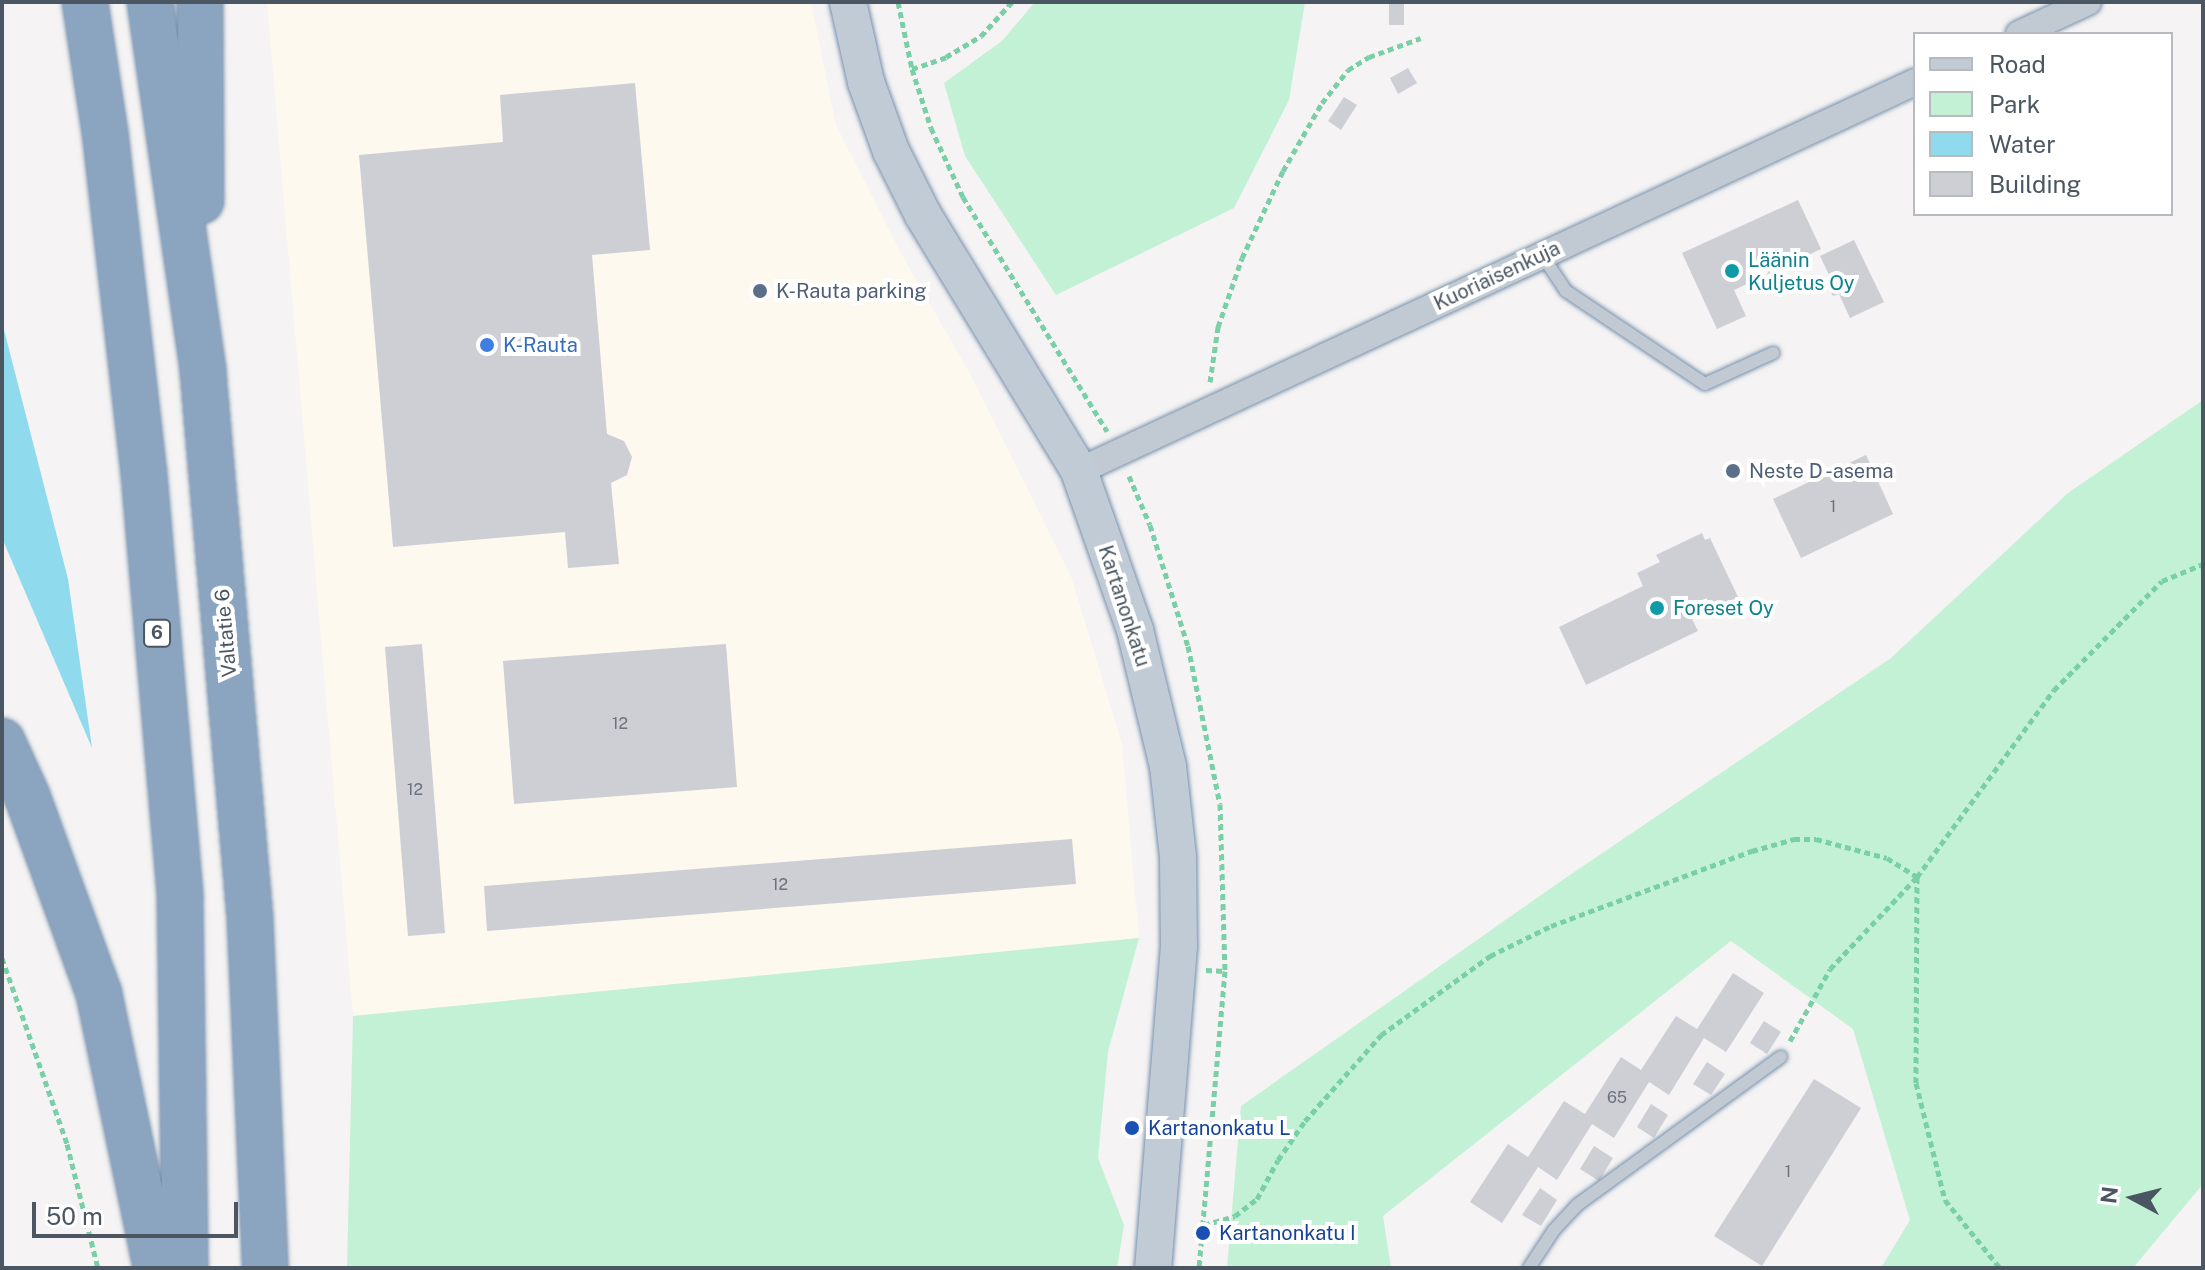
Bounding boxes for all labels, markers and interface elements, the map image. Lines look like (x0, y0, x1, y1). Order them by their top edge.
legend (1913, 32, 2173, 216)
text: Road (1989, 50, 2046, 78)
text: Park (1989, 90, 2040, 118)
text: Water (1989, 130, 2056, 158)
text: Building (1989, 170, 2081, 198)
street label: Kuoriaisenkuja (1430, 236, 1564, 316)
place label: Läänin Kuljetus Oy (1748, 248, 1855, 295)
marker: Läänin Kuljetus Oy (1723, 262, 1741, 280)
place label: K-Rauta parking (776, 279, 927, 303)
marker: K-Rauta parking (751, 282, 769, 300)
place label: K-Rauta (503, 333, 578, 357)
marker: K-Rauta (478, 336, 496, 354)
place label: Neste D -asema (1749, 459, 1896, 483)
marker: Neste D -asema (1724, 462, 1742, 480)
house number: 1 (1830, 497, 1836, 517)
street label: Kartanonkatu (1093, 542, 1155, 670)
street label: Valtatie 6 (210, 588, 242, 678)
place label: Foreset Oy (1673, 596, 1774, 620)
marker: Foreset Oy (1648, 599, 1666, 617)
road number: 6 (143, 619, 171, 647)
house number: 12 (612, 714, 628, 734)
house number: 12 (407, 780, 423, 800)
house number: 12 (772, 875, 788, 895)
house number: 65 (1607, 1088, 1627, 1108)
place label: Kartanonkatu L (1148, 1116, 1291, 1140)
marker: Kartanonkatu L (1123, 1119, 1141, 1137)
north arrow (2093, 1158, 2173, 1238)
house number: 1 (1785, 1162, 1791, 1182)
text: N (2095, 1185, 2123, 1205)
scale bar (36, 1186, 242, 1236)
text: 50 m (46, 1202, 103, 1230)
place label: Kartanonkatu I (1219, 1221, 1356, 1245)
marker: Kartanonkatu I (1194, 1224, 1212, 1242)

